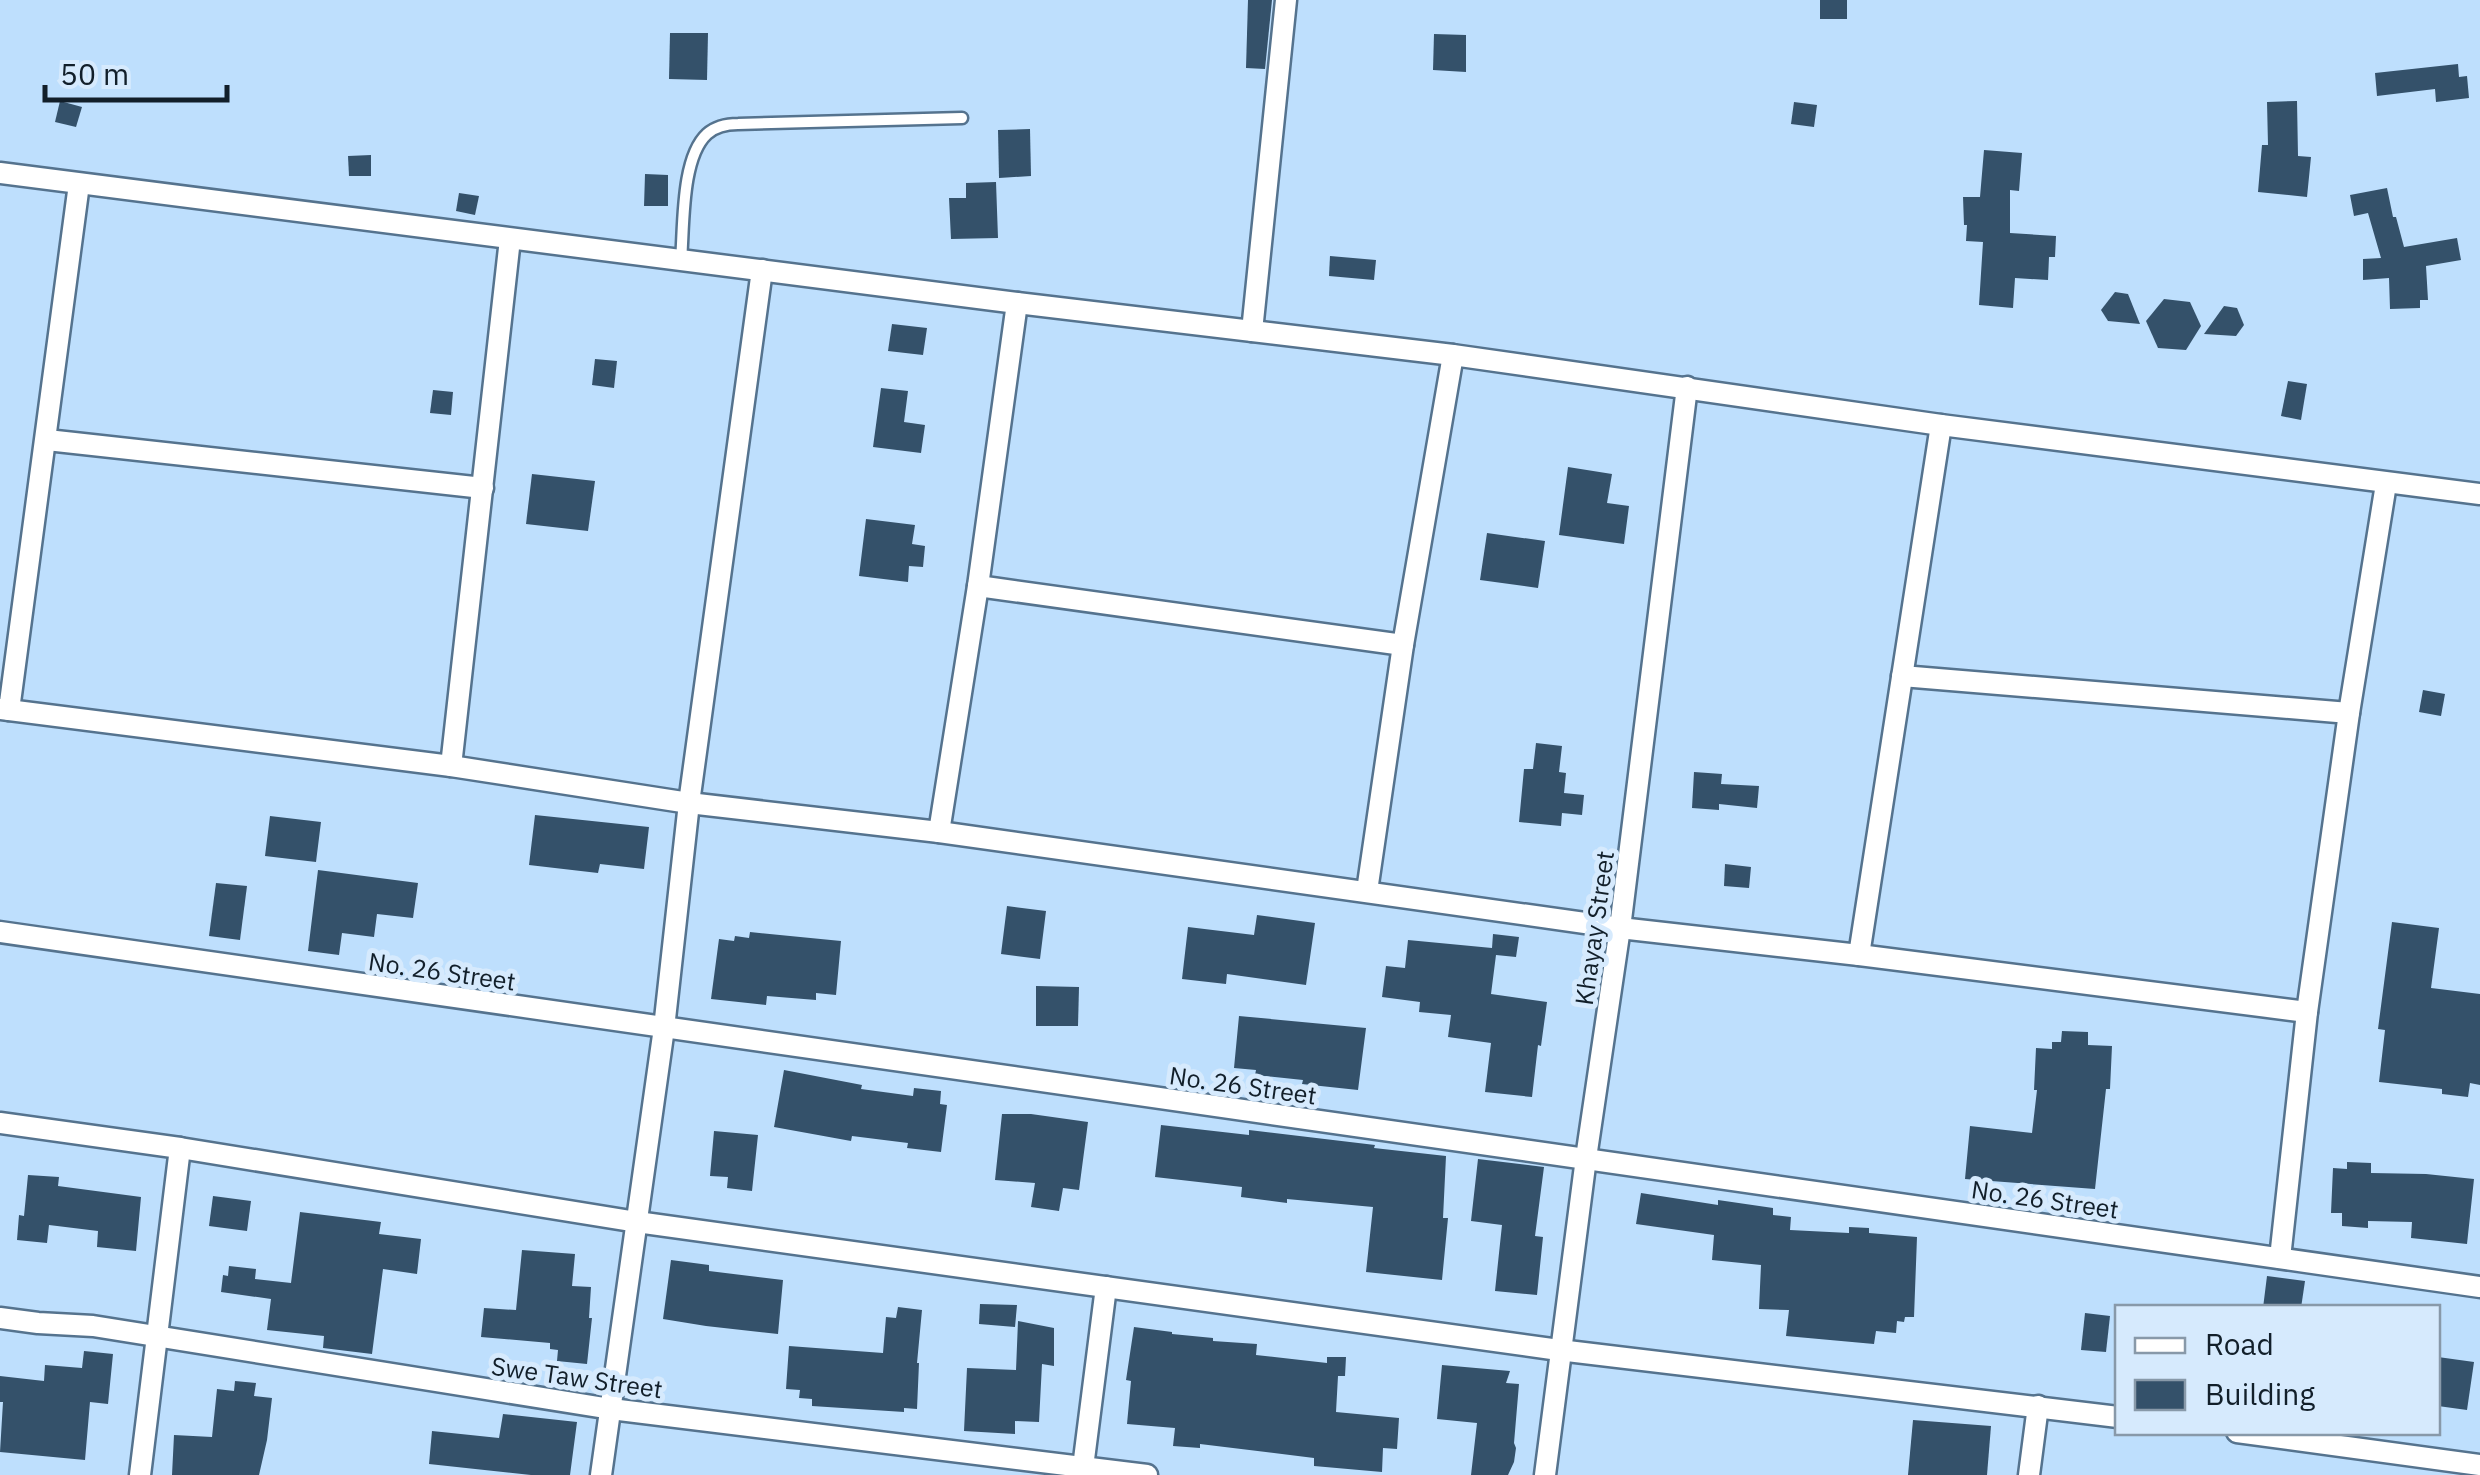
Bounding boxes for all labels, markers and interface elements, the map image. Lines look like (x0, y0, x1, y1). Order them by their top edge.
scale bar (45, 40, 228, 102)
text: 50 m (60, 54, 129, 93)
street label: Khayay Street (1567, 849, 1621, 1007)
street label: No. 26 Street (366, 944, 518, 998)
street label: No. 26 Street (1167, 1058, 1319, 1112)
street label: No. 26 Street (1969, 1172, 2121, 1226)
legend (2115, 1305, 2440, 1435)
text: Road (2205, 1324, 2274, 1363)
street label: Swe Taw Street (489, 1349, 665, 1405)
text: Building (2205, 1374, 2315, 1413)

